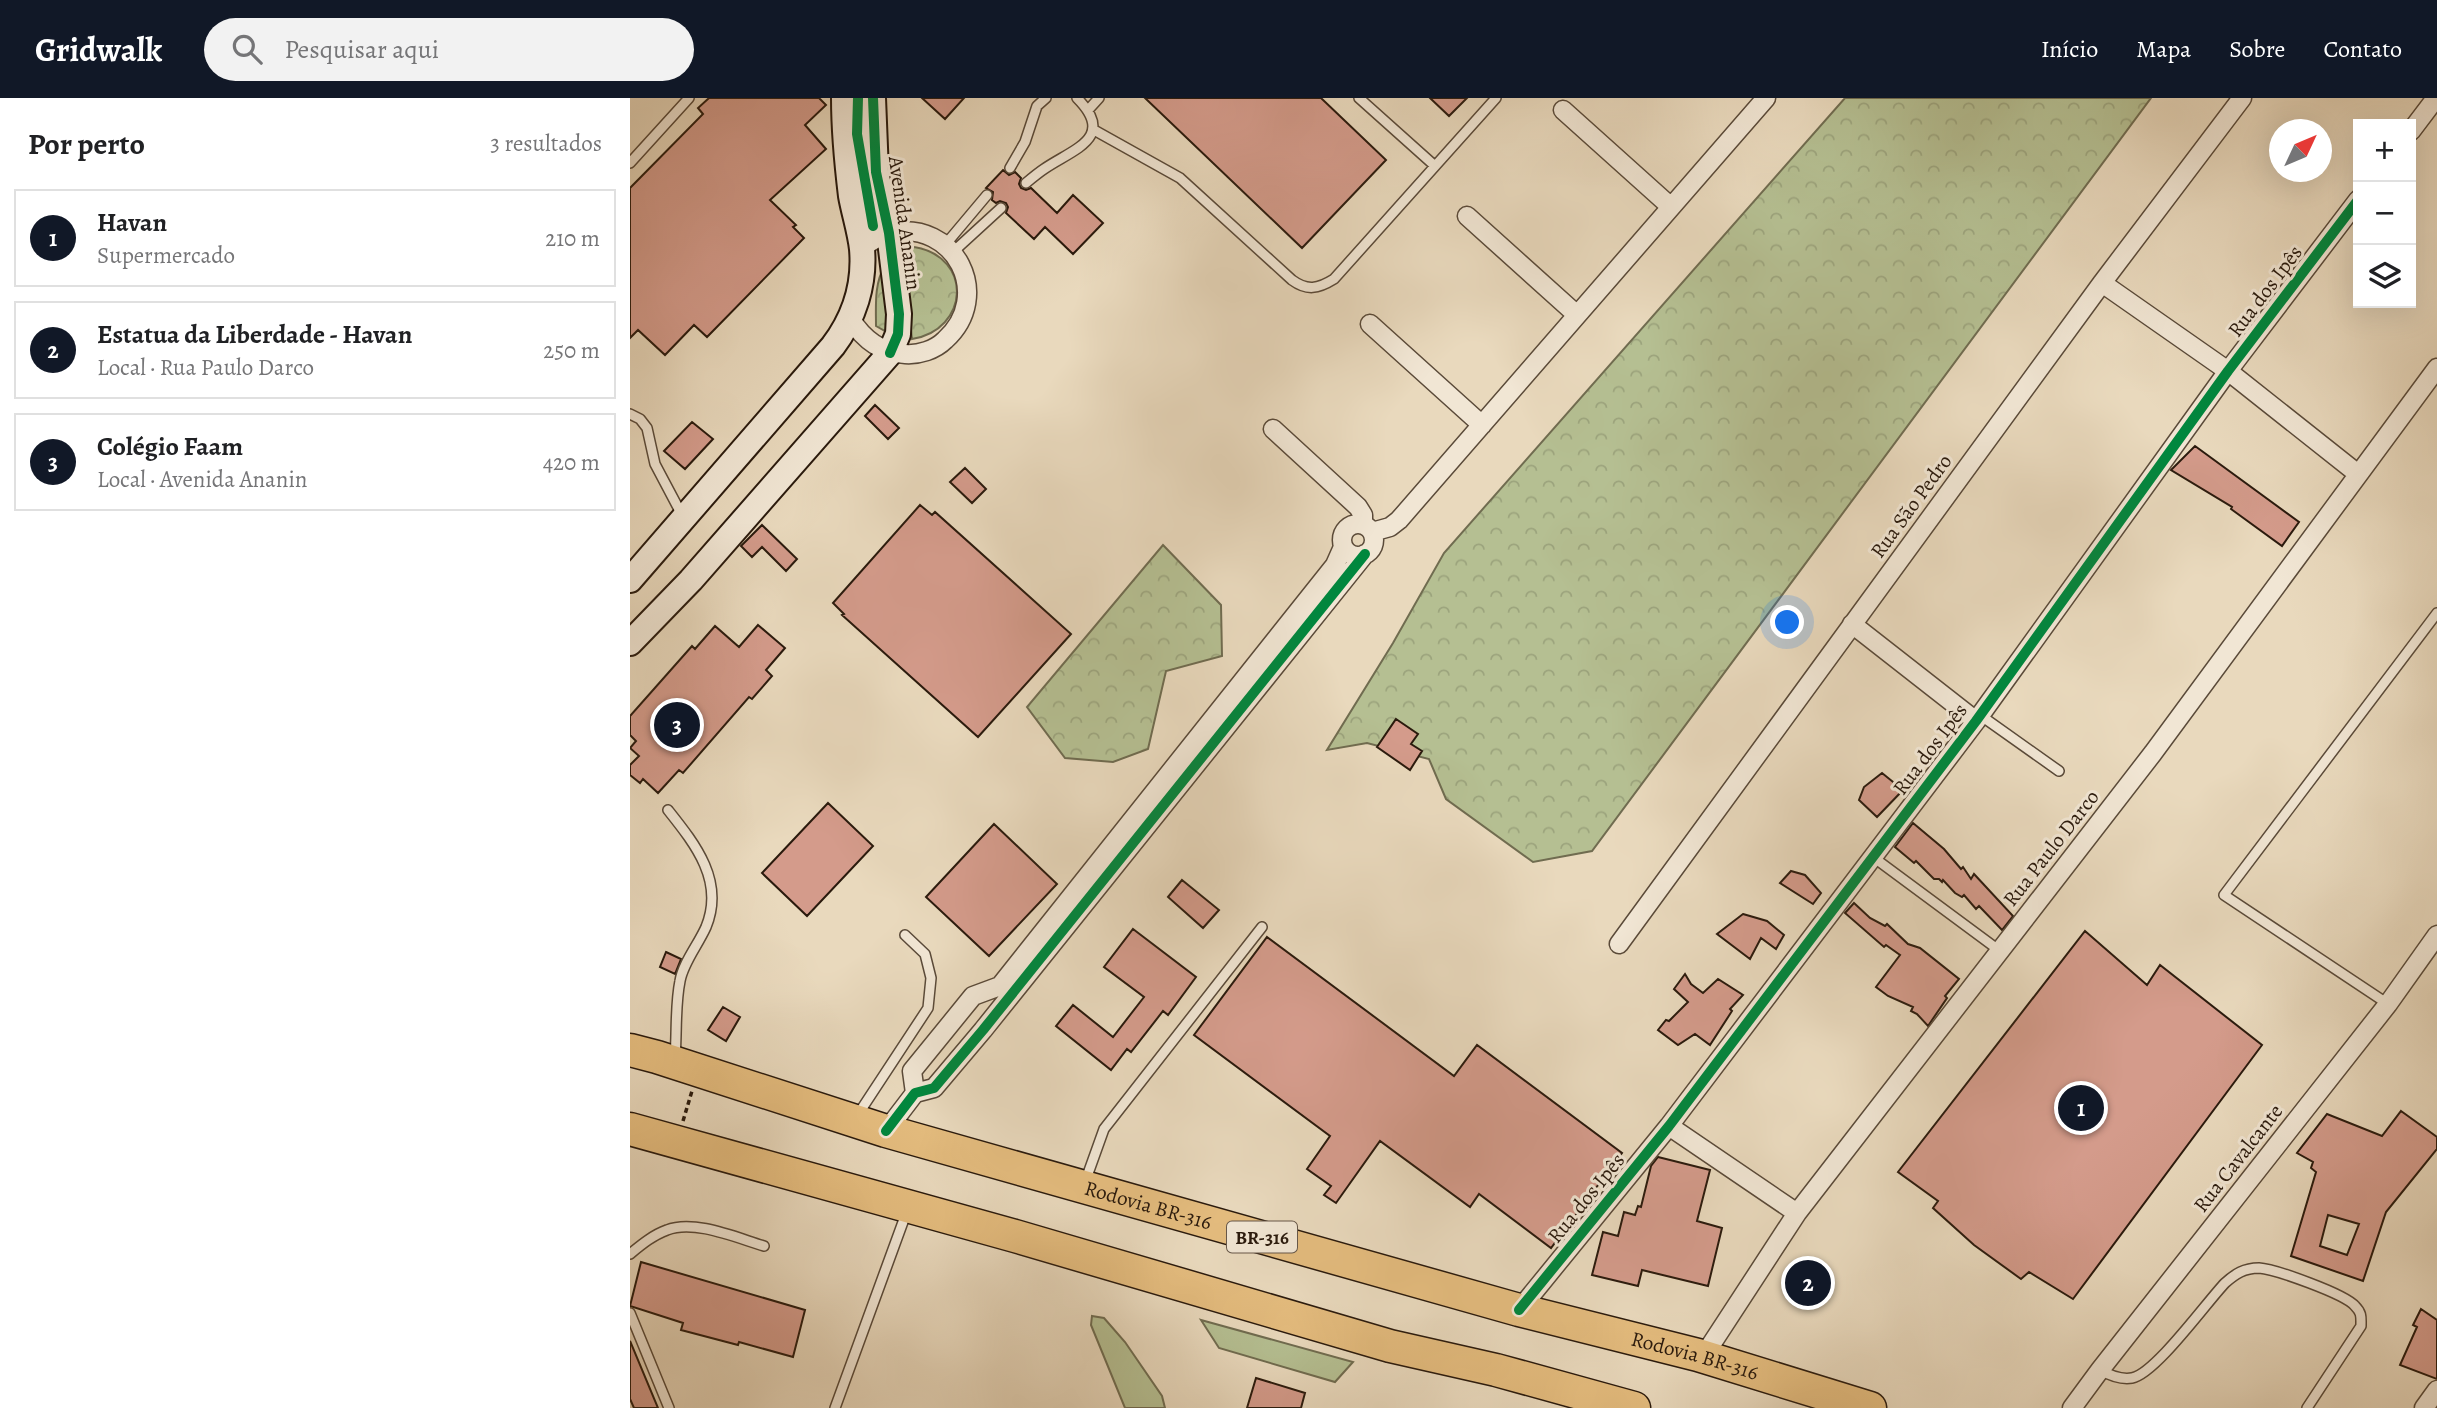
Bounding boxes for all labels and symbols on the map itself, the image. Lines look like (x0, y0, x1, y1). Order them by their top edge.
north arrow (2269, 119, 2332, 182)
street label: Avenida Ananin (882, 153, 928, 292)
street label: Rua dos Ipês (2221, 239, 2309, 343)
street label: Rua São Pedro (1864, 448, 1958, 564)
your location (1770, 605, 1804, 639)
street label: Rua dos Ipês (1886, 697, 1974, 801)
pin: 3 (654, 699, 700, 751)
street label: Rua Paulo Darco (1997, 784, 2105, 912)
pin: 1 (2058, 1082, 2104, 1134)
street label: Rua Cavalcante (2187, 1098, 2289, 1218)
street label: Rua dos Ipês (1541, 1147, 1631, 1249)
street label: Rodovia BR-316 (1081, 1174, 1215, 1236)
road number: BR-316 (1227, 1222, 1297, 1252)
pin: 2 (1785, 1257, 1831, 1309)
street label: Rodovia BR-316 (1628, 1325, 1762, 1387)

